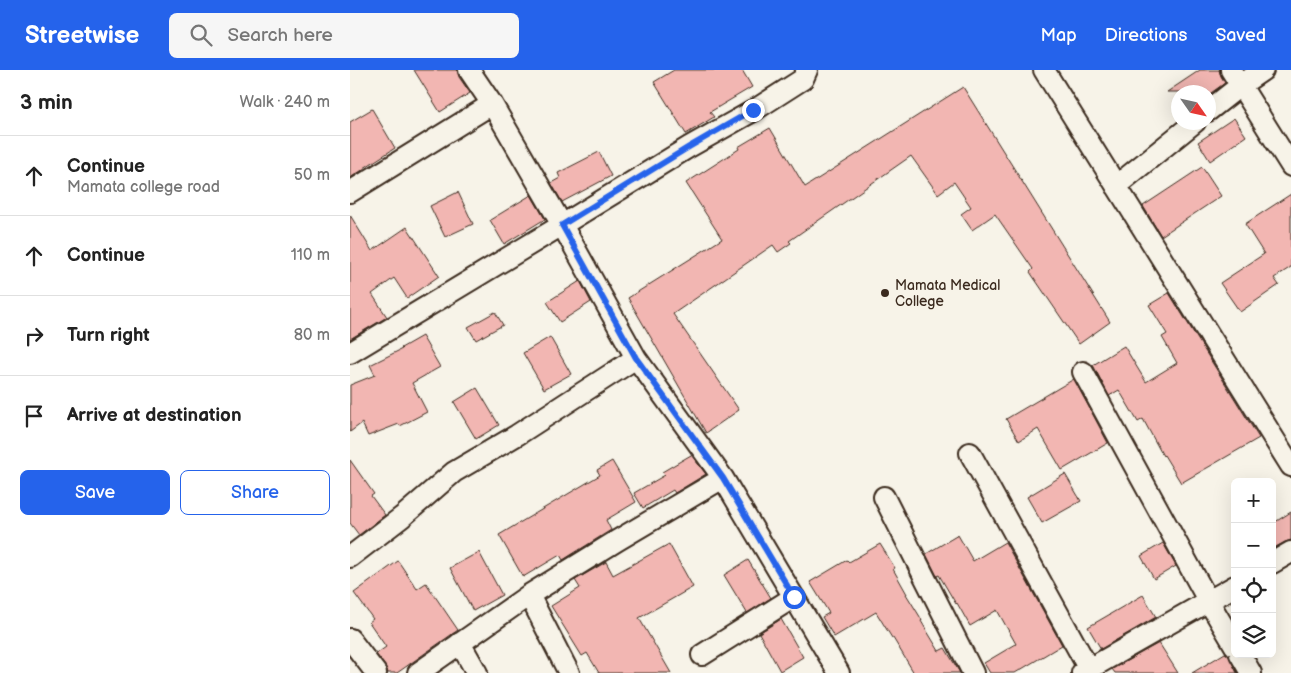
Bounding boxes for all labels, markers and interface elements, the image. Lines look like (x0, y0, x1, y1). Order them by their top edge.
search box (169, 13, 519, 58)
text: Streetwise (25, 21, 139, 50)
icon: search (187, 21, 215, 49)
text: Search here (227, 24, 333, 47)
text: Map (1041, 25, 1077, 46)
text: Directions (1105, 25, 1187, 46)
text: Saved (1215, 25, 1266, 46)
north arrow (1171, 85, 1216, 130)
text: 3 min (20, 90, 73, 115)
text: Walk · 240 m (240, 93, 330, 112)
route end (742, 99, 765, 122)
text: Continue (67, 155, 145, 178)
icon: ahead (20, 162, 48, 190)
text: 50 m (294, 166, 330, 185)
text: Mamata college road (67, 178, 220, 197)
icon: ahead (20, 242, 48, 270)
text: Continue (67, 244, 145, 267)
text: 110 m (291, 246, 330, 265)
place label: Mamata Medical College (895, 277, 1000, 310)
marker: Mamata Medical College (879, 287, 891, 299)
icon: right (20, 322, 48, 350)
text: Turn right (67, 324, 150, 347)
text: 80 m (294, 326, 330, 345)
icon: arrive (20, 402, 48, 430)
text: Arrive at destination (67, 404, 242, 427)
button: Save (20, 470, 170, 515)
button: Share (180, 470, 330, 515)
map controls (1231, 478, 1276, 658)
button: + (1231, 478, 1276, 523)
button: − (1231, 523, 1276, 568)
button: locate (1231, 568, 1276, 613)
route start (783, 586, 806, 609)
button: layers (1231, 613, 1276, 658)

